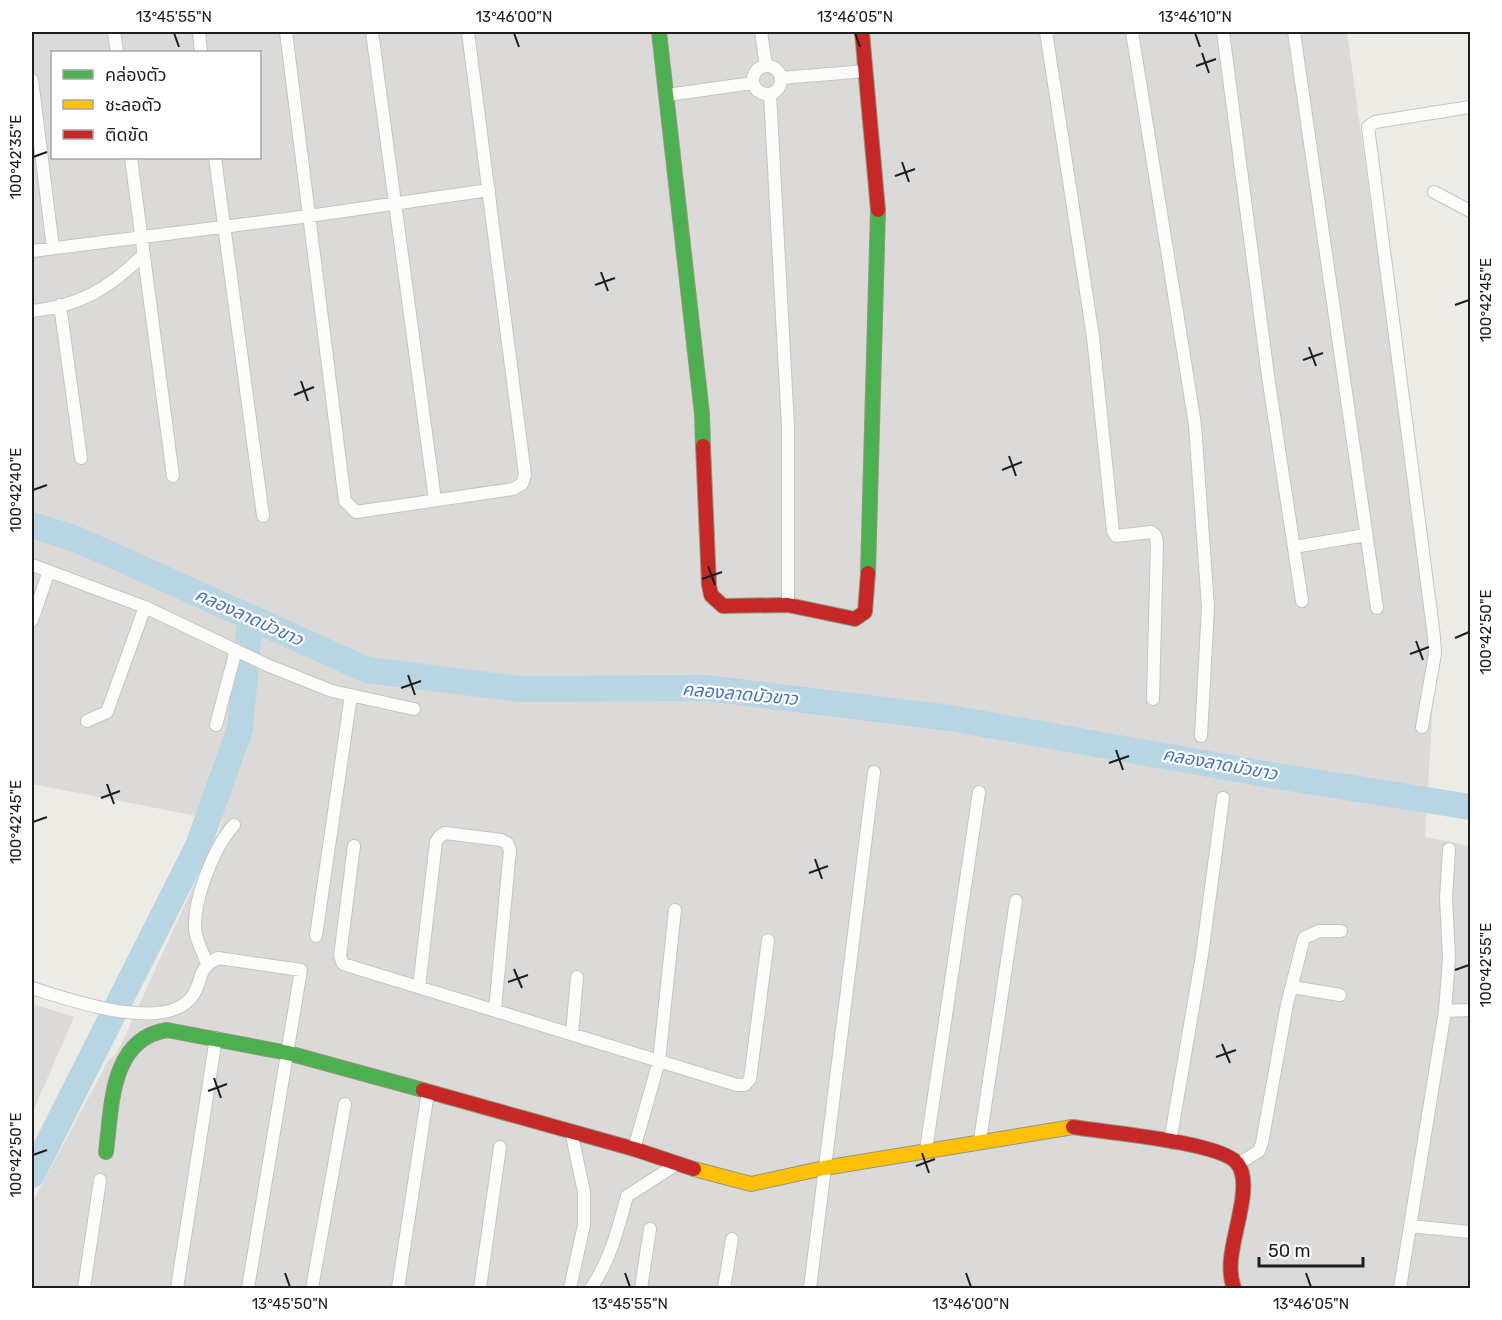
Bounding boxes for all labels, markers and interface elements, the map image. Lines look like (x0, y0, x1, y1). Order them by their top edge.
text: 13°45'55"N (136, 8, 212, 26)
text: 13°46'00"N (476, 8, 552, 26)
text: 13°46'05"N (817, 8, 893, 26)
text: 13°46'10"N (1158, 8, 1232, 26)
legend (51, 51, 261, 159)
text: คล่องตัว (105, 64, 167, 86)
text: ชะลอตัว (105, 94, 162, 116)
text: 100°42'35"E (7, 115, 25, 199)
text: ติดขัด (105, 124, 148, 146)
text: 100°42'45"E (1477, 258, 1495, 342)
text: 100°42'40"E (7, 448, 25, 532)
water label: คลองลาดบัวขาว (192, 583, 307, 651)
text: 100°42'50"E (1477, 589, 1495, 675)
water label: คลองลาดบัวขาว (681, 678, 800, 710)
water label: คลองลาดบัวขาว (1161, 743, 1280, 785)
text: 100°42'45"E (7, 780, 25, 864)
text: 100°42'55"E (1477, 923, 1495, 1007)
text: 100°42'50"E (7, 1112, 25, 1198)
scale bar (1259, 1230, 1362, 1268)
text: 50 m (1268, 1240, 1311, 1262)
text: 13°45'50"N (252, 1295, 328, 1313)
text: 13°45'55"N (592, 1295, 668, 1313)
text: 13°46'00"N (933, 1295, 1009, 1313)
text: 13°46'05"N (1273, 1295, 1349, 1313)

